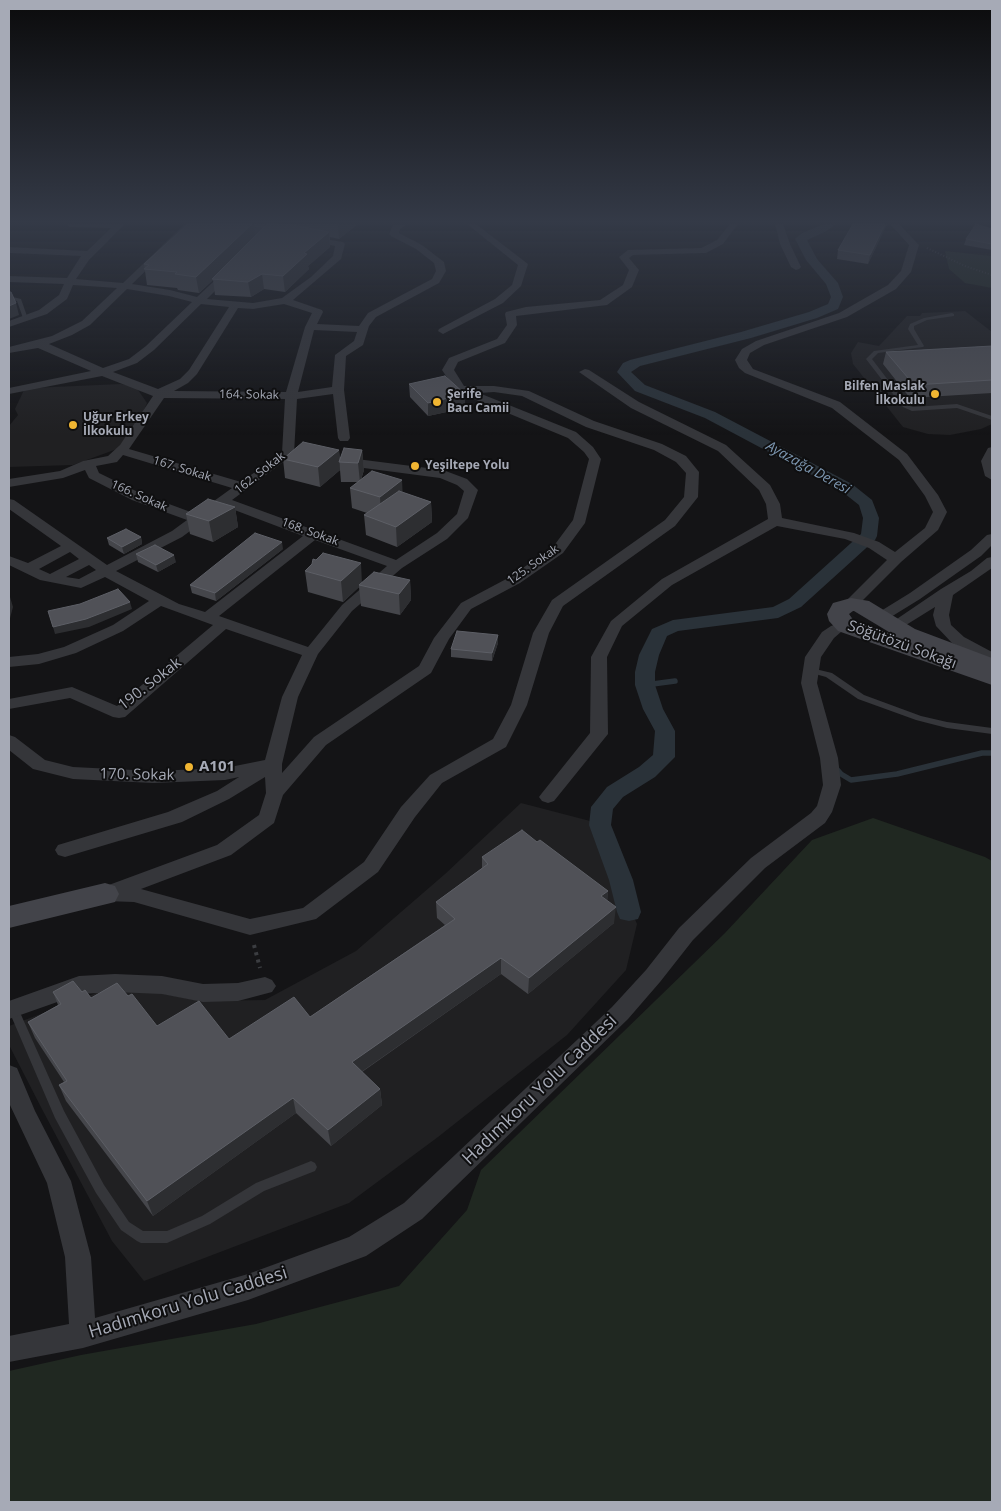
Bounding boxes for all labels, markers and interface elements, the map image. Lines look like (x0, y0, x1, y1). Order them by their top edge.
place label: Bilfen Maslak İlkokulu (844, 380, 925, 408)
street label: 164. Sokak (219, 387, 279, 403)
place label: Şerife Bacı Camii (447, 388, 509, 416)
marker: Bilfen Maslak İlkokulu (929, 388, 941, 400)
marker: Şerife Bacı Camii (431, 396, 443, 408)
place label: Uğur Erkey İlkokulu (83, 411, 149, 439)
marker: Uğur Erkey İlkokulu (67, 419, 79, 431)
water label: Ayazağa Deresi (763, 438, 853, 498)
street label: 162. Sokak (232, 449, 288, 497)
street label: 167. Sokak (151, 453, 213, 485)
place label: Yeşiltepe Yolu (425, 459, 509, 473)
marker: Yeşiltepe Yolu (409, 460, 421, 472)
street label: 166. Sokak (109, 477, 169, 515)
street label: 168. Sokak (279, 515, 341, 549)
street label: 125. Sokak (504, 542, 562, 588)
street label: Söğütözü Sokağı (845, 617, 959, 673)
street label: 190. Sokak (115, 654, 185, 714)
place label: A101 (199, 758, 235, 776)
marker: A101 (183, 761, 195, 773)
street label: 170. Sokak (99, 765, 175, 785)
street label: Hadımkoru Yolu Caddesi (458, 1010, 622, 1170)
street label: Hadımkoru Yolu Caddesi (86, 1262, 290, 1344)

